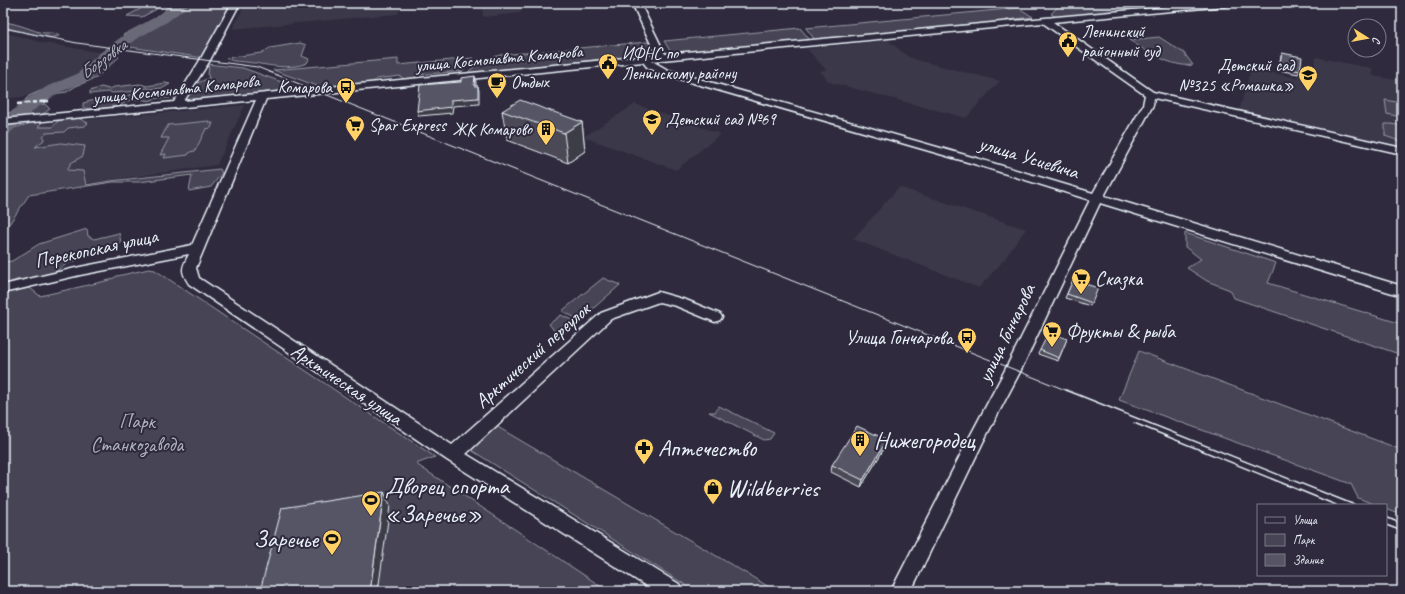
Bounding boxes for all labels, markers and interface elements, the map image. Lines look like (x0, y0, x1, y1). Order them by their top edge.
north arrow (1347, 18, 1387, 58)
place label: Ленинский районный суд (1082, 21, 1161, 62)
public building icon: Ленинский районный суд (1057, 30, 1079, 58)
water label: Борзовка (75, 33, 133, 84)
text: С (1369, 36, 1384, 45)
street label: улица Космонавта Комарова (414, 41, 584, 76)
place label: ИФНС по Ленинскому району (622, 43, 738, 84)
public building icon: ИФНС по Ленинскому району (597, 52, 619, 80)
place label: Детский сад №325 «Ромашка» (1178, 55, 1296, 96)
school or university icon: Детский сад №325 «Ромашка» (1297, 64, 1319, 92)
street label: улица Космонавта Комарова (91, 70, 261, 109)
cafe icon: Отдых (486, 71, 508, 99)
place label: Отдых (511, 72, 550, 93)
bus stop icon: Комарова (335, 76, 357, 104)
place label: Комарова (278, 77, 334, 98)
school or university icon: Детский сад №69 (641, 108, 663, 136)
place label: Детский сад №69 (666, 109, 777, 130)
supermarket icon: Spar Express (344, 114, 366, 142)
place label: Spar Express (369, 115, 448, 136)
building icon: ЖК Комарово (535, 118, 557, 146)
place label: ЖК Комарово (453, 119, 533, 140)
street label: улица Усиевича (975, 130, 1083, 185)
street label: Перекопская улица (32, 223, 162, 274)
place label: Сказка (1095, 266, 1144, 291)
supermarket icon: Сказка (1070, 267, 1092, 295)
street label: улица Гончарова (971, 279, 1042, 387)
street label: Арктический переулок (469, 296, 596, 414)
place label: Фрукты & рыба (1066, 319, 1176, 344)
supermarket icon: Фрукты & рыба (1041, 320, 1063, 348)
place label: Улица Гончарова (845, 325, 955, 350)
bus stop icon: Улица Гончарова (956, 326, 978, 354)
street label: Арктическая улица (286, 338, 408, 431)
park label: Парк Станкозавода (91, 409, 185, 458)
place label: Нижегородец (874, 425, 977, 455)
building icon: Нижегородец (849, 429, 871, 457)
place label: Аптечество (658, 433, 758, 463)
pharmacy icon: Аптечество (633, 437, 655, 465)
place label: Дворец спорта «Заречье» (385, 471, 511, 529)
place label: Wildberries (727, 473, 821, 503)
shop icon: Wildberries (702, 477, 724, 505)
sports icon: Дворец спорта «Заречье» (360, 489, 382, 517)
legend (1257, 504, 1387, 576)
text: Улица (1293, 512, 1318, 528)
place label: Заречье (254, 524, 320, 554)
sports icon: Заречье (321, 528, 343, 556)
text: Парк (1293, 532, 1316, 548)
text: Здание (1293, 552, 1324, 568)

